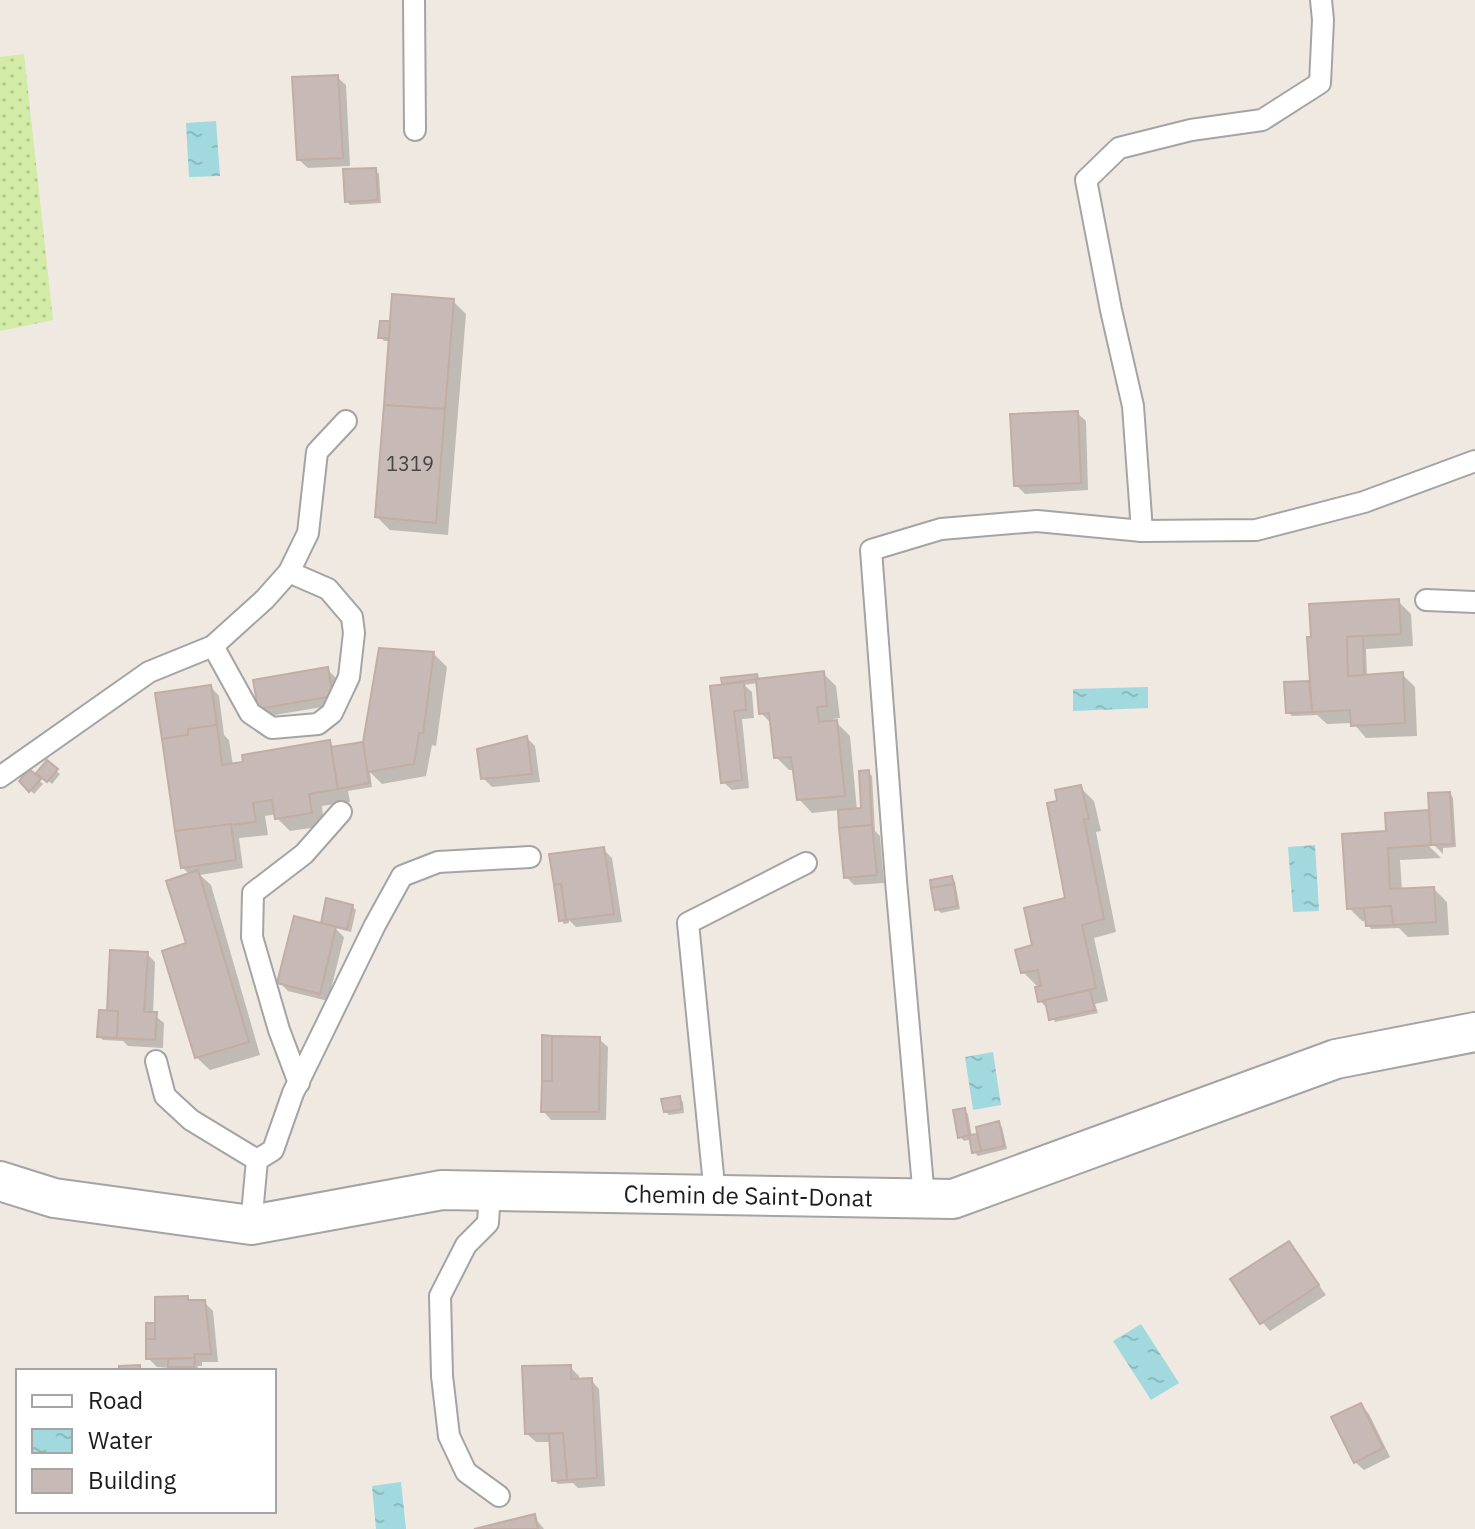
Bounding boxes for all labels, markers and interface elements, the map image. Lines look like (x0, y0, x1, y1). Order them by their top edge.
house number: 1319 (386, 450, 434, 477)
street label: Chemin de Saint-Donat (623, 1177, 873, 1214)
legend (16, 1369, 276, 1513)
text: Road (88, 1384, 143, 1416)
text: Water (88, 1424, 152, 1456)
text: Building (88, 1464, 176, 1496)

